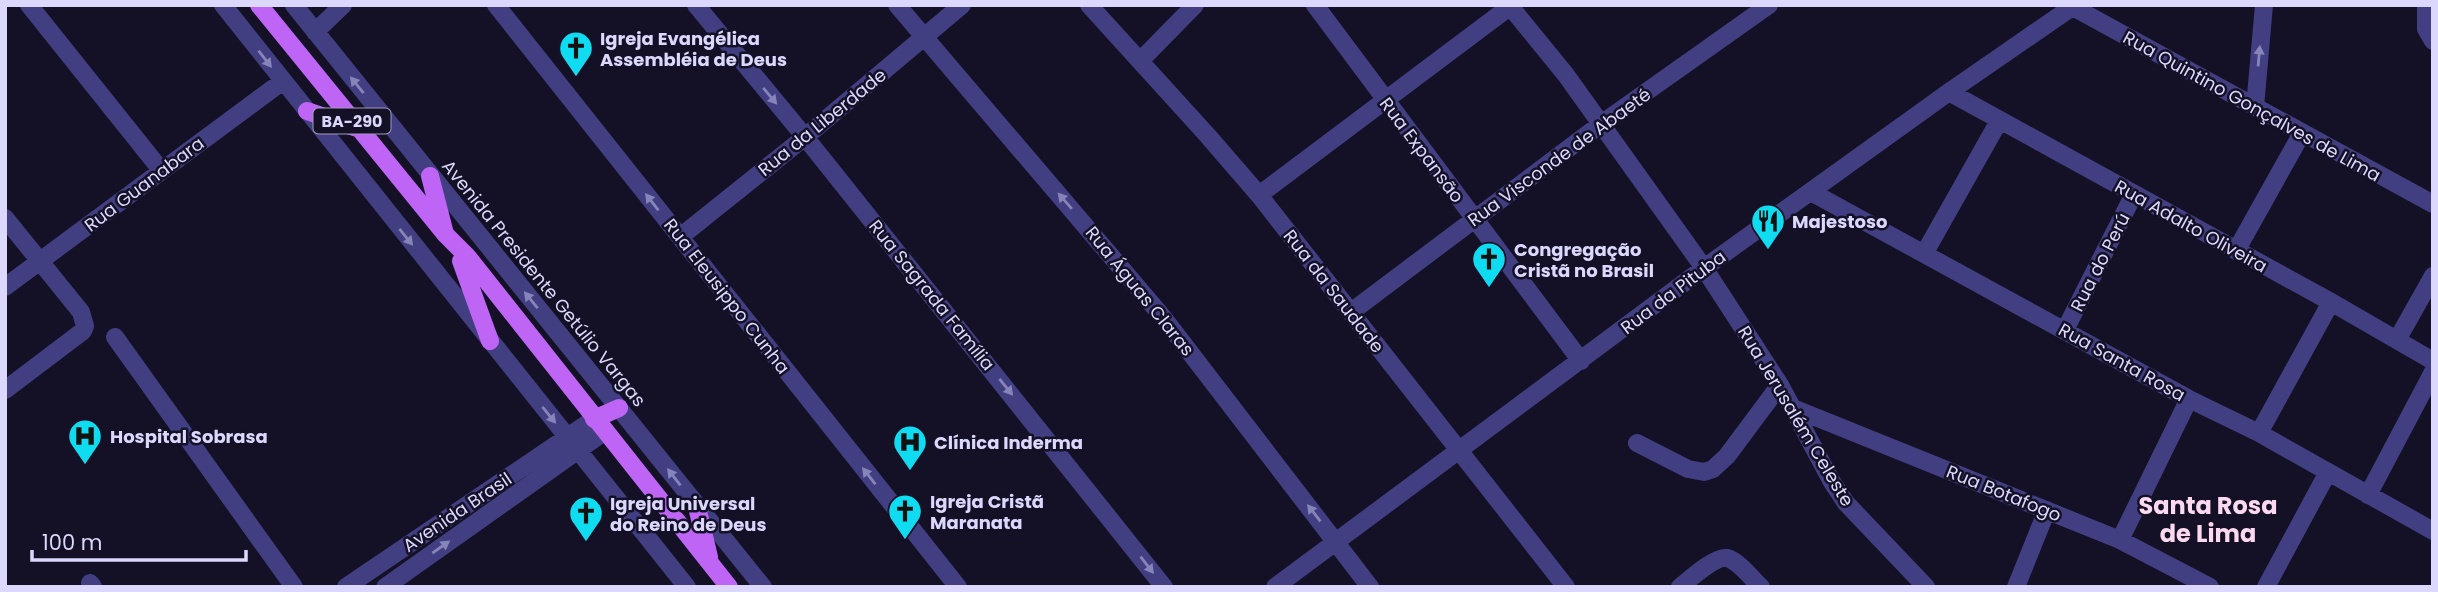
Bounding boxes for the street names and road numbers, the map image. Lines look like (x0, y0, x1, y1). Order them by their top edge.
street label: Rua Quintino Gonçalves de Lima (2119, 25, 2385, 187)
street label: Rua da Liberdade (753, 62, 891, 182)
street label: Rua Visconde de Abaeté (1462, 82, 1656, 232)
street label: Rua Expansão (1374, 92, 1470, 208)
road number: BA-290 (314, 108, 390, 134)
street label: Rua Guanabara (79, 131, 209, 237)
street label: Avenida Presidente Getúlio Vargas (436, 154, 652, 412)
street label: Rua Adalto Oliveira (2110, 174, 2272, 278)
street label: Rua do Perú (2064, 208, 2136, 316)
street label: Rua Eleusippo Cunha (658, 213, 796, 379)
street label: Rua Sagrada Família (863, 214, 1001, 376)
street label: Rua Águas Claras (1080, 221, 1200, 361)
street label: Rua da Saudade (1278, 224, 1390, 358)
street label: Rua da Pituba (1615, 244, 1731, 340)
street label: Rua Santa Rosa (2054, 317, 2190, 407)
street label: Rua Jerusalém Celeste (1732, 321, 1860, 511)
street label: Rua Botafogo (1943, 459, 2065, 527)
street label: Avenida Brasil (398, 466, 516, 558)

